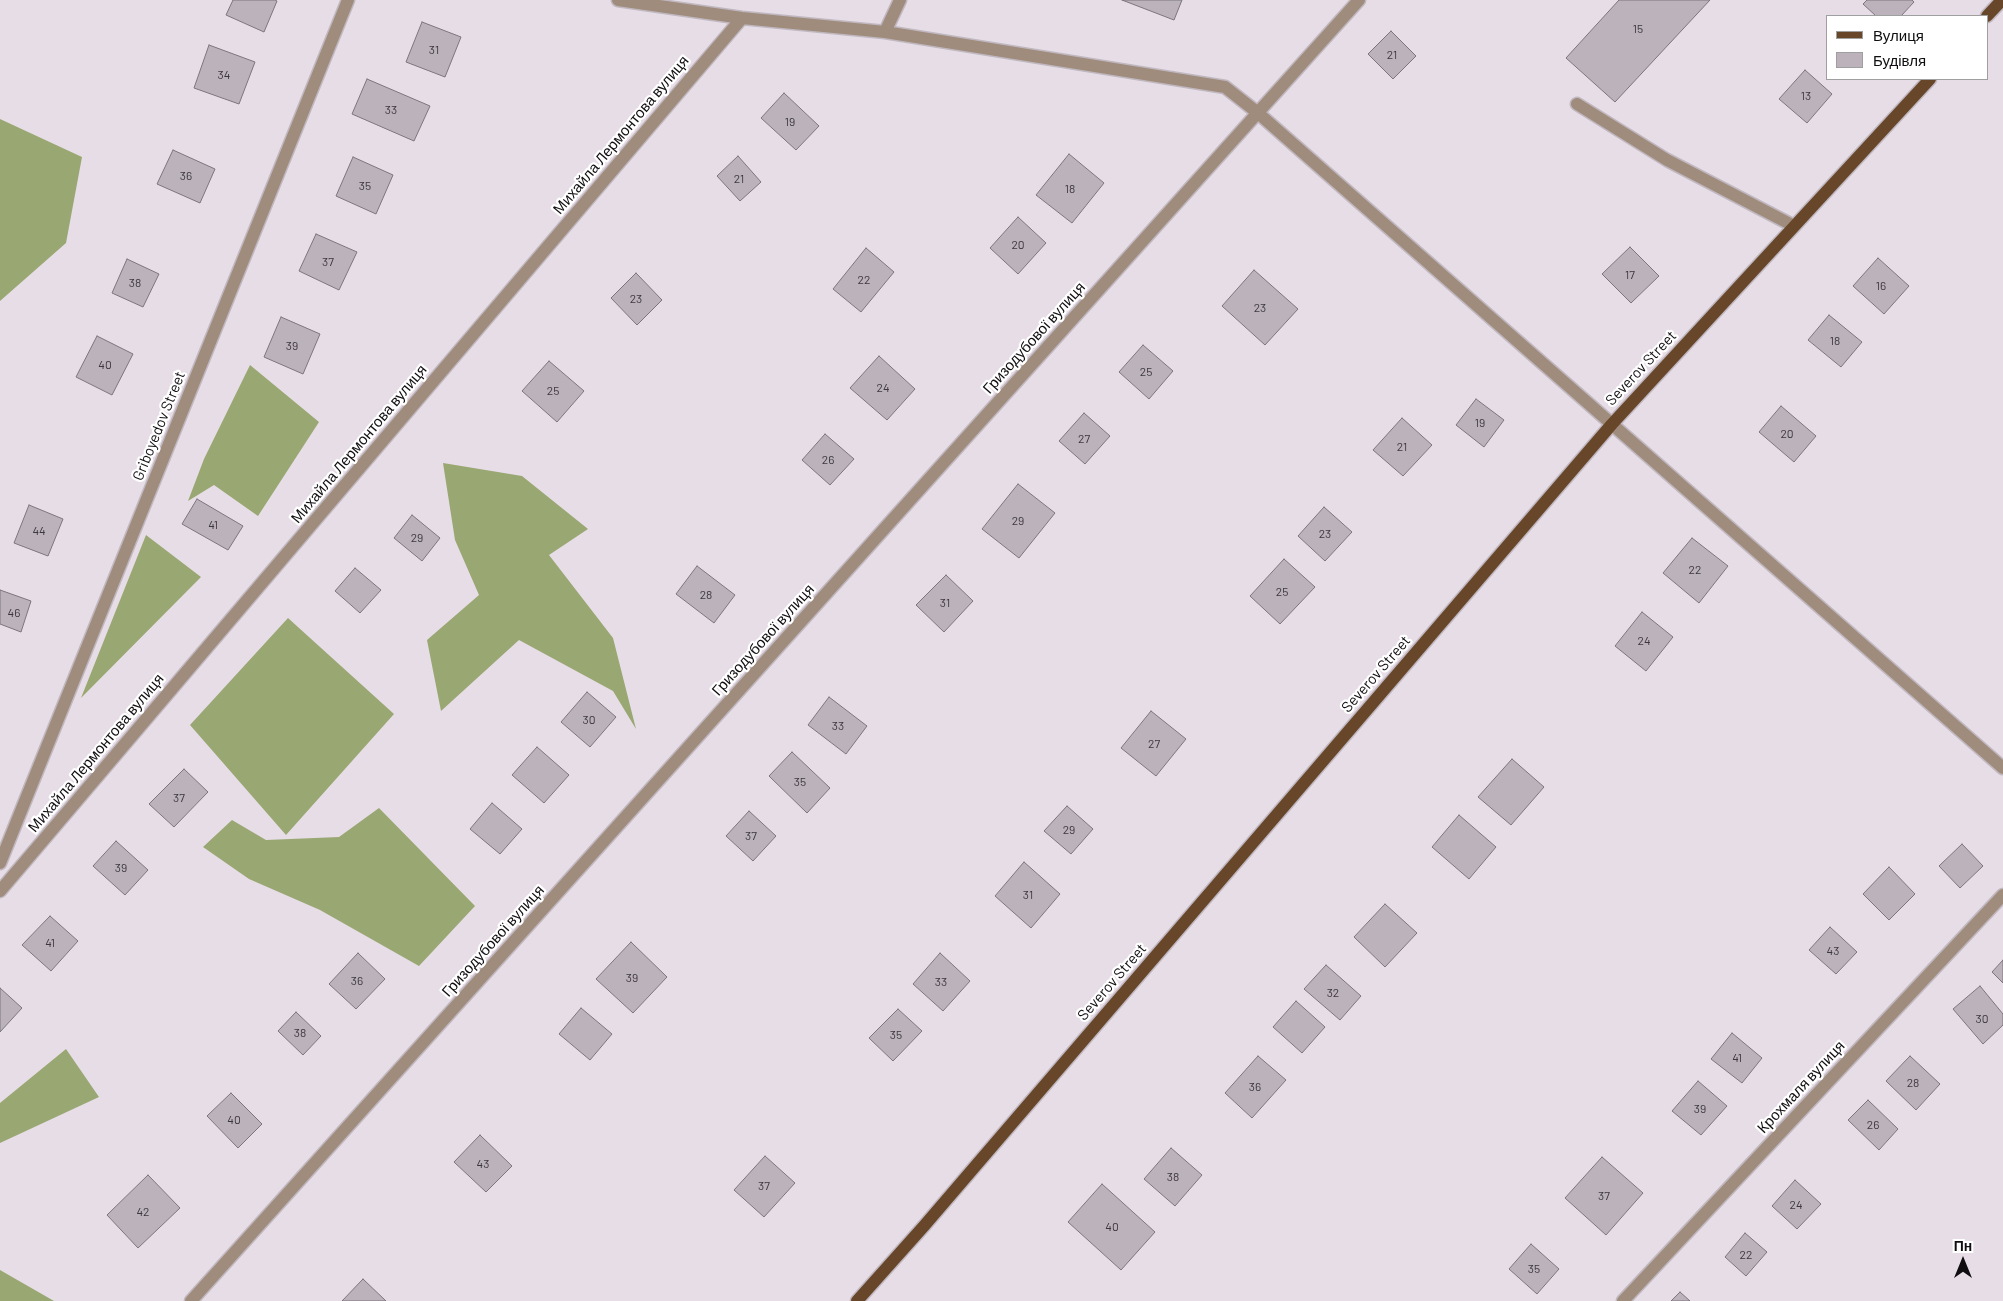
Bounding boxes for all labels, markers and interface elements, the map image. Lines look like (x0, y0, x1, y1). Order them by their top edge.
legend (1826, 15, 1988, 80)
house number: 15 (1633, 22, 1643, 36)
text: Вулиця (1873, 26, 1924, 44)
house number: 31 (429, 43, 439, 57)
house number: 21 (1387, 48, 1397, 62)
text: Будівля (1873, 51, 1926, 69)
street label: Михайла Лермонтова вулиця (549, 52, 693, 218)
house number: 34 (218, 68, 230, 82)
house number: 13 (1801, 89, 1811, 103)
house number: 33 (385, 103, 397, 117)
house number: 19 (785, 115, 795, 129)
house number: 36 (180, 169, 192, 183)
house number: 21 (734, 172, 744, 186)
house number: 35 (359, 179, 371, 193)
house number: 18 (1065, 182, 1075, 196)
house number: 20 (1011, 238, 1025, 252)
house number: 37 (322, 255, 334, 269)
house number: 17 (1625, 268, 1635, 282)
house number: 22 (858, 273, 870, 287)
house number: 38 (129, 276, 141, 290)
street label: Гризодубової вулиця (979, 278, 1089, 398)
house number: 16 (1876, 279, 1886, 293)
house number: 23 (630, 292, 642, 306)
house number: 23 (1254, 301, 1266, 315)
street label: Severov Street (1602, 327, 1680, 409)
house number: 18 (1830, 334, 1840, 348)
house number: 39 (286, 339, 298, 353)
house number: 40 (98, 358, 112, 372)
street label: Михайла Лермонтова вулиця (287, 361, 431, 527)
house number: 25 (1140, 365, 1152, 379)
street label: Griboyedov Street (129, 369, 189, 483)
house number: 24 (876, 381, 890, 395)
house number: 25 (547, 384, 559, 398)
house number: 19 (1475, 416, 1485, 430)
house number: 20 (1780, 427, 1794, 441)
house number: 27 (1078, 432, 1090, 446)
house number: 21 (1397, 440, 1407, 454)
house number: 26 (822, 453, 834, 467)
house number: 29 (1012, 514, 1024, 528)
house number: 41 (208, 518, 218, 532)
house number: 44 (32, 524, 46, 538)
house number: 23 (1319, 527, 1331, 541)
house number: 29 (411, 531, 423, 545)
house number: 22 (1689, 563, 1701, 577)
street label: Гризодубової вулиця (708, 580, 818, 700)
house number: 25 (1276, 585, 1288, 599)
house number: 28 (700, 588, 712, 602)
house number: 31 (940, 596, 950, 610)
house number: 46 (8, 606, 20, 620)
street label: Severov Street (1338, 632, 1414, 716)
house number: 24 (1637, 634, 1651, 648)
street label: Михайла Лермонтова вулиця (24, 670, 168, 836)
house number: 30 (583, 713, 595, 727)
house number: 33 (832, 719, 844, 733)
house number: 27 (1148, 737, 1160, 751)
house number: 35 (794, 775, 806, 789)
house number: 37 (173, 791, 185, 805)
house number: 29 (1063, 823, 1075, 837)
house number: 37 (745, 829, 757, 843)
house number: 39 (115, 861, 127, 875)
street label: Гризодубової вулиця (438, 881, 548, 1001)
house number: 31 (1023, 888, 1033, 902)
house number: 41 (45, 936, 55, 950)
street label: Severov Street (1074, 940, 1150, 1024)
house number: 43 (1827, 944, 1839, 958)
house number: 39 (626, 971, 638, 985)
house number: 36 (351, 974, 363, 988)
house number: 33 (935, 975, 947, 989)
house number: 32 (1327, 986, 1339, 1000)
house number: 30 (1976, 1012, 1988, 1026)
house number: 38 (294, 1026, 306, 1040)
house number: 35 (890, 1028, 902, 1042)
street label: Крохмаля вулиця (1754, 1037, 1848, 1137)
house number: 41 (1732, 1051, 1742, 1065)
house number: 28 (1907, 1076, 1919, 1090)
house number: 36 (1249, 1080, 1261, 1094)
house number: 39 (1694, 1102, 1706, 1116)
house number: 40 (227, 1113, 241, 1127)
house number: 26 (1867, 1118, 1879, 1132)
house number: 43 (477, 1157, 489, 1171)
house number: 38 (1167, 1170, 1179, 1184)
house number: 37 (758, 1179, 770, 1193)
house number: 37 (1598, 1189, 1610, 1203)
house number: 24 (1789, 1198, 1803, 1212)
house number: 42 (136, 1205, 150, 1219)
house number: 40 (1105, 1220, 1119, 1234)
north arrow (1938, 1236, 1988, 1286)
text: Пн (1954, 1237, 1972, 1254)
house number: 22 (1740, 1248, 1752, 1262)
house number: 35 (1528, 1262, 1540, 1276)

